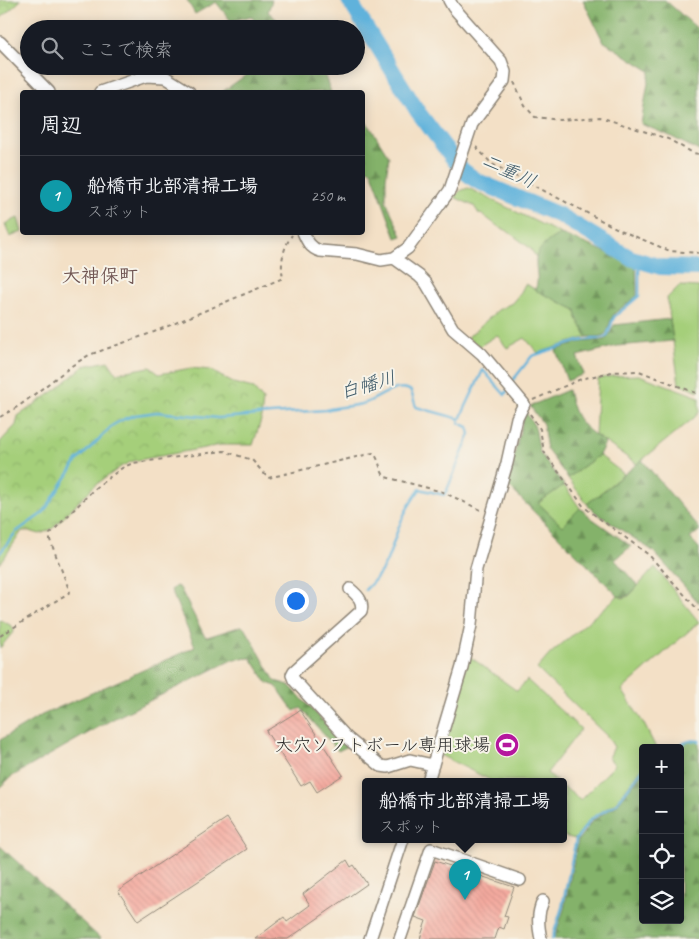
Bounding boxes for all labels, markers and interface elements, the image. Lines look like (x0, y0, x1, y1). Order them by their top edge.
search box (20, 20, 365, 75)
icon: search (38, 34, 66, 62)
text: ここで検索 (78, 38, 173, 62)
text: 周辺 (40, 112, 82, 138)
water label: 二重川 (478, 148, 540, 194)
text: 船橋市北部清掃工場 (87, 174, 258, 198)
text: 1 (52, 186, 60, 206)
text: 250 m (311, 186, 345, 206)
text: スポット (87, 202, 151, 222)
district label: 大神保町 (62, 264, 138, 288)
water label: 白幡川 (337, 366, 399, 404)
your location (283, 588, 309, 614)
sports icon: 大穴ソフトボール専用球場 (494, 732, 520, 758)
place label: 大穴ソフトボール専用球場 (275, 734, 490, 756)
map controls (639, 744, 684, 924)
button: + (639, 744, 684, 789)
popup (362, 778, 567, 843)
text: 船橋市北部清掃工場 (379, 789, 550, 813)
button: − (639, 789, 684, 834)
text: スポット (379, 817, 443, 837)
button: locate (639, 834, 684, 879)
pin: 1 (449, 859, 481, 900)
button: layers (639, 879, 684, 924)

